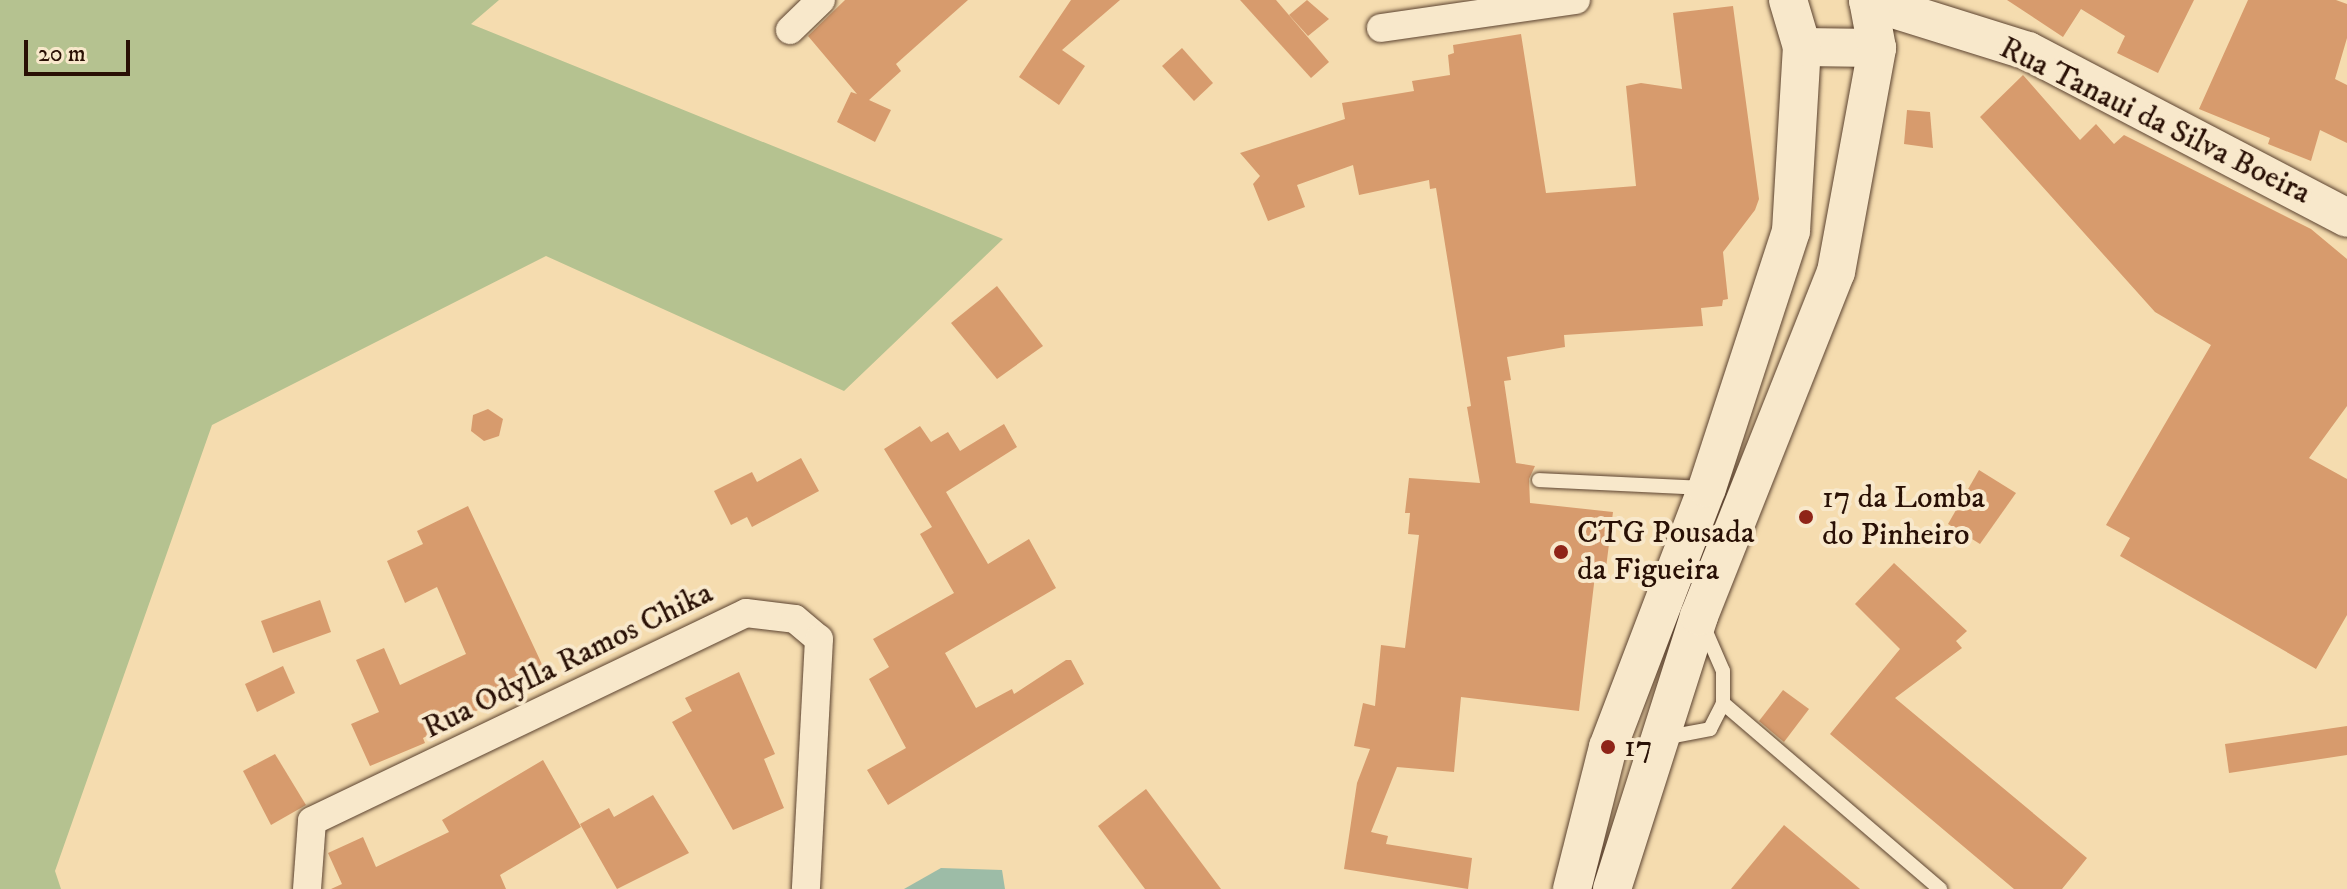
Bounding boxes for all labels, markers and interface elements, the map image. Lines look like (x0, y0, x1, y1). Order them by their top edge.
scale bar (28, 24, 134, 74)
street label: Rua Tanaui da Silva Boeira (1993, 29, 2317, 213)
text: 20 m (38, 39, 86, 69)
place label: 17 da Lomba do Pinheiro (1822, 480, 1985, 555)
marker: 17 da Lomba do Pinheiro (1797, 508, 1815, 526)
place label: CTG Pousada da Figueira (1577, 515, 1755, 590)
marker: CTG Pousada da Figueira (1552, 543, 1570, 561)
street label: Rua Odylla Ramos Chika (417, 574, 719, 748)
place label: 17 (1624, 728, 1653, 766)
marker: 17 (1599, 738, 1617, 756)

